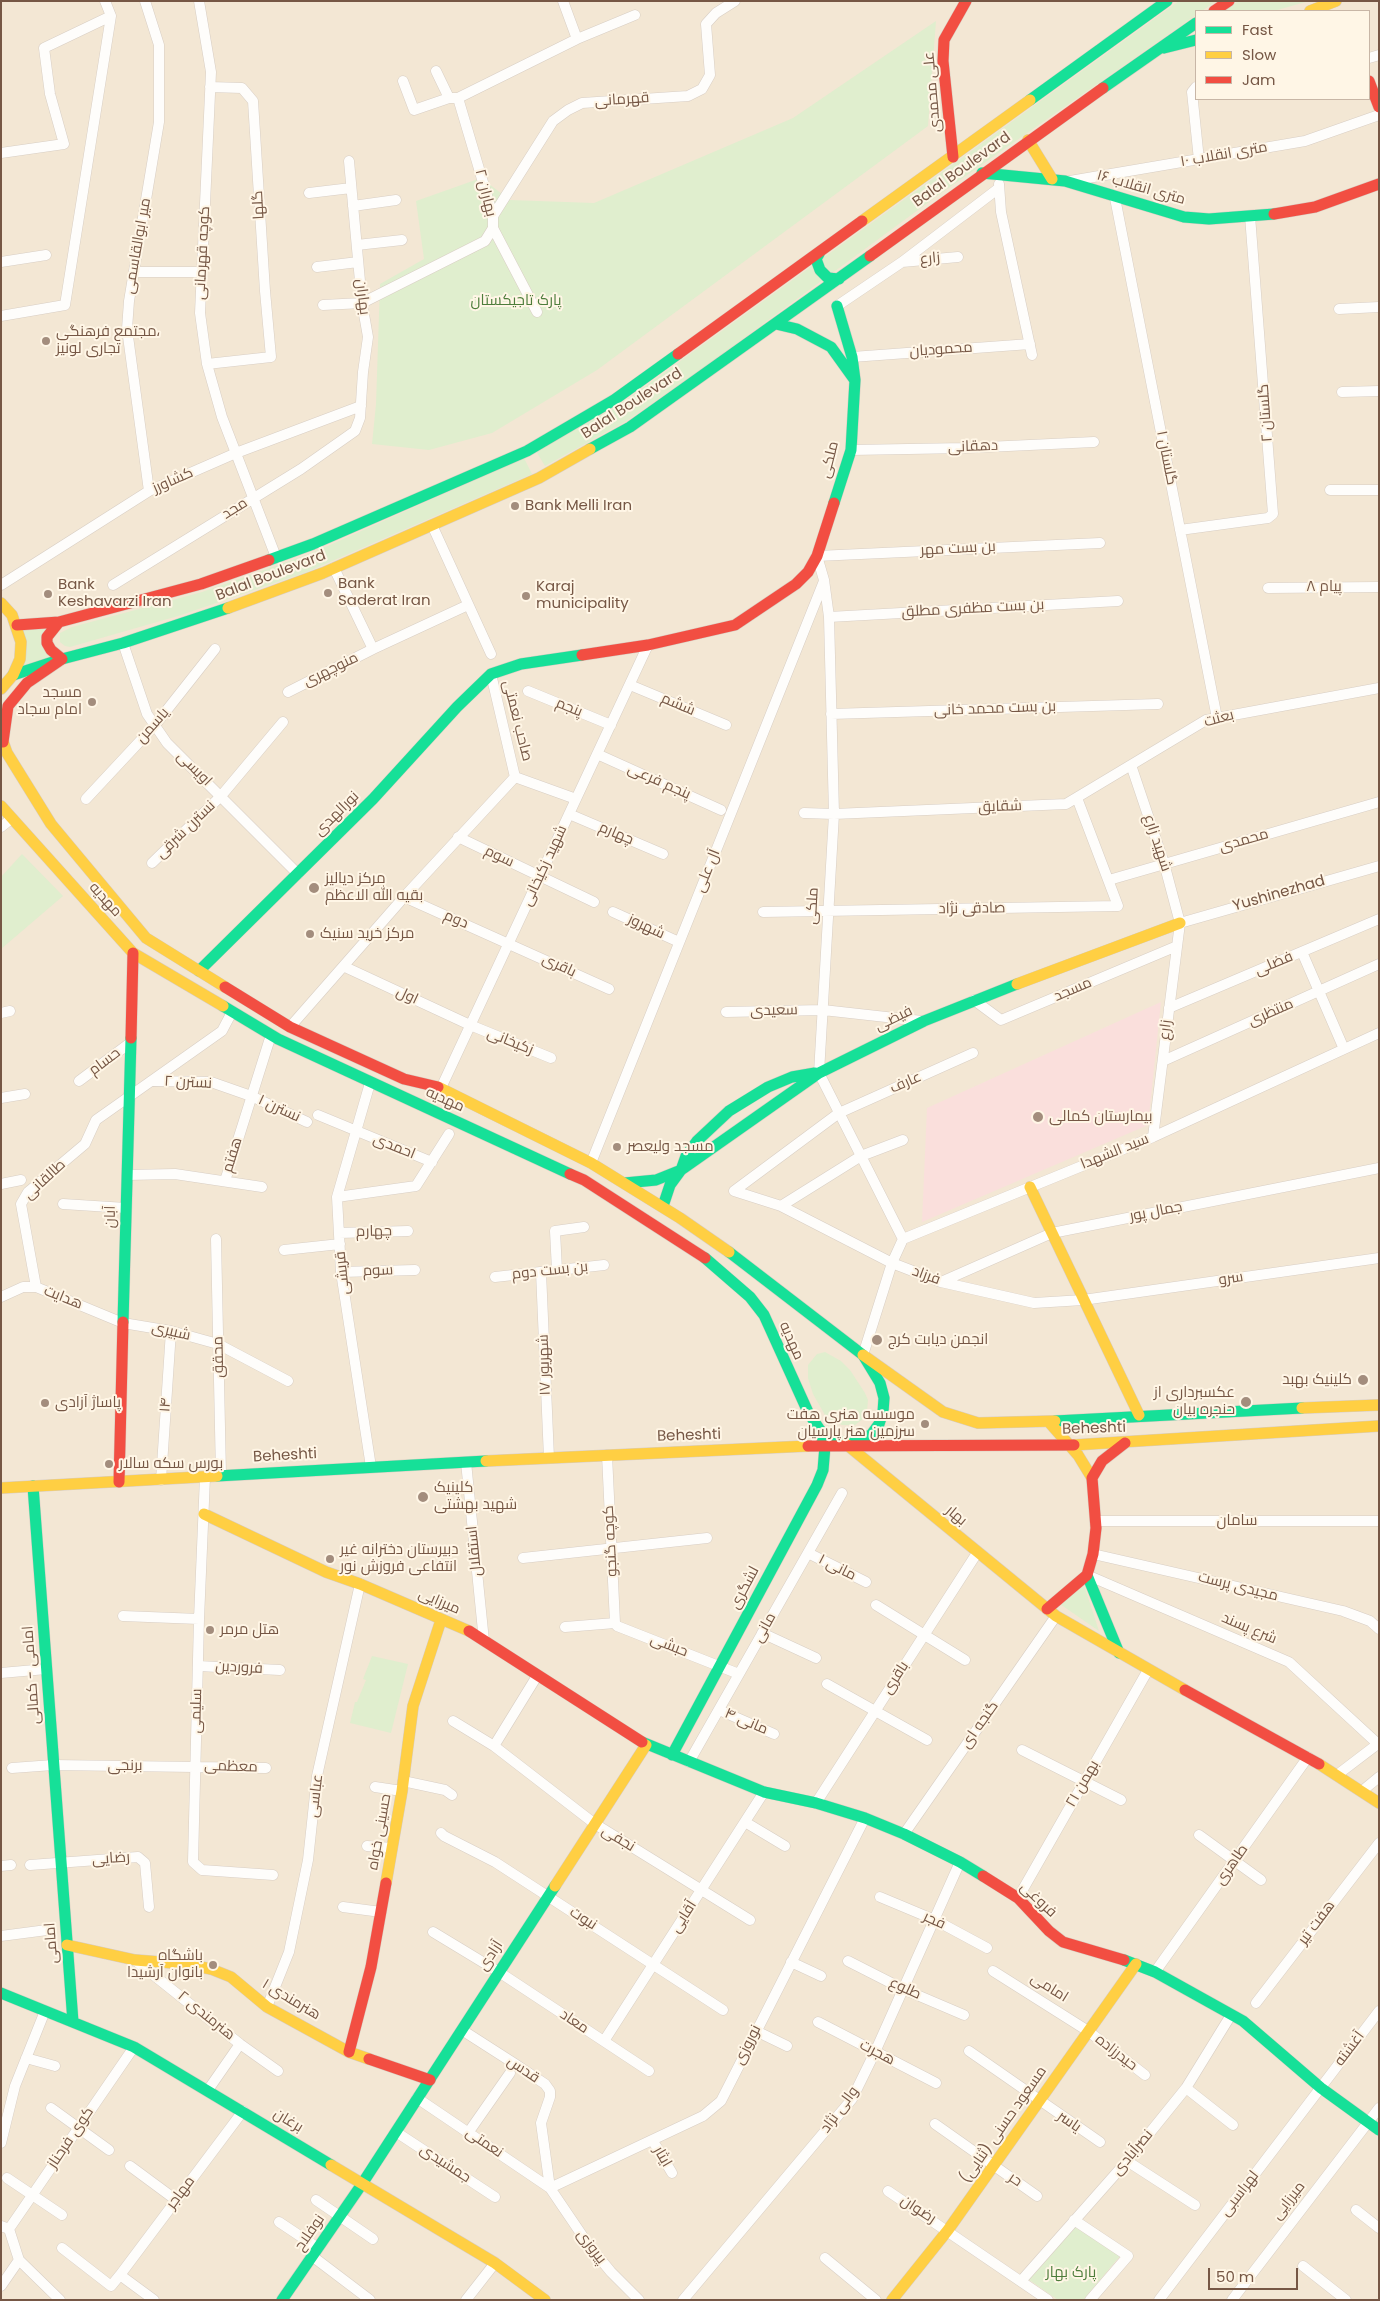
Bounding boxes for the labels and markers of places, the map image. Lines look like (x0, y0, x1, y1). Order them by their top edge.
place label: مجتمع فرهنگی، تجاری لونیز (56, 323, 160, 358)
marker: مجتمع فرهنگی، تجاری لونیز (40, 335, 52, 347)
place label: Bank Melli Iran (525, 497, 632, 515)
marker: Bank Melli Iran (509, 500, 521, 512)
place label: Bank Saderat Iran (338, 575, 431, 610)
place label: Bank Keshavarzi Iran (58, 576, 172, 611)
place label: Karaj municipality (536, 578, 629, 613)
marker: Bank Saderat Iran (322, 587, 334, 599)
marker: Bank Keshavarzi Iran (42, 588, 54, 600)
marker: Karaj municipality (520, 590, 532, 602)
place label: مسجد امام سجاد (17, 684, 82, 719)
marker: مسجد امام سجاد (86, 696, 98, 708)
place label: مرکز دیالیز بقیه الله الاعظم (325, 870, 423, 905)
marker: مرکز دیالیز بقیه الله الاعظم (307, 881, 321, 895)
place label: مرکز خرید سنیک (320, 925, 414, 943)
marker: مرکز خرید سنیک (304, 928, 316, 940)
place label: بیمارستان کمالی (1049, 1108, 1152, 1126)
marker: بیمارستان کمالی (1031, 1110, 1045, 1124)
place label: مسجد ولیعصر (627, 1138, 714, 1156)
marker: مسجد ولیعصر (611, 1141, 623, 1153)
place label: انجمن دیابت کرج (888, 1331, 988, 1349)
marker: انجمن دیابت کرج (870, 1333, 884, 1347)
place label: کلینیک بهبد (1282, 1371, 1352, 1389)
marker: کلینیک بهبد (1356, 1373, 1370, 1387)
place label: عکسبرداری از حنجره بیان (1154, 1384, 1235, 1419)
place label: پاساژ آزادی (55, 1394, 121, 1412)
marker: عکسبرداری از حنجره بیان (1239, 1395, 1253, 1409)
marker: پاساژ آزادی (39, 1397, 51, 1409)
place label: موسسه هنری هفت سرزمین هنر پارسیان (787, 1406, 915, 1441)
marker: موسسه هنری هفت سرزمین هنر پارسیان (919, 1418, 931, 1430)
place label: بورس سکه سالار (119, 1455, 223, 1473)
marker: بورس سکه سالار (103, 1458, 115, 1470)
place label: کلینیک شهید بهشتی (434, 1479, 517, 1514)
marker: کلینیک شهید بهشتی (416, 1490, 430, 1504)
place label: دبیرستان دخترانه غیر انتفاعی فروزش نور (340, 1541, 458, 1576)
marker: دبیرستان دخترانه غیر انتفاعی فروزش نور (324, 1553, 336, 1565)
place label: هتل مرمر (220, 1621, 279, 1639)
marker: هتل مرمر (204, 1624, 216, 1636)
place label: باشگاه بانوان آرشیدا (127, 1947, 203, 1982)
marker: باشگاه بانوان آرشیدا (207, 1959, 219, 1971)

